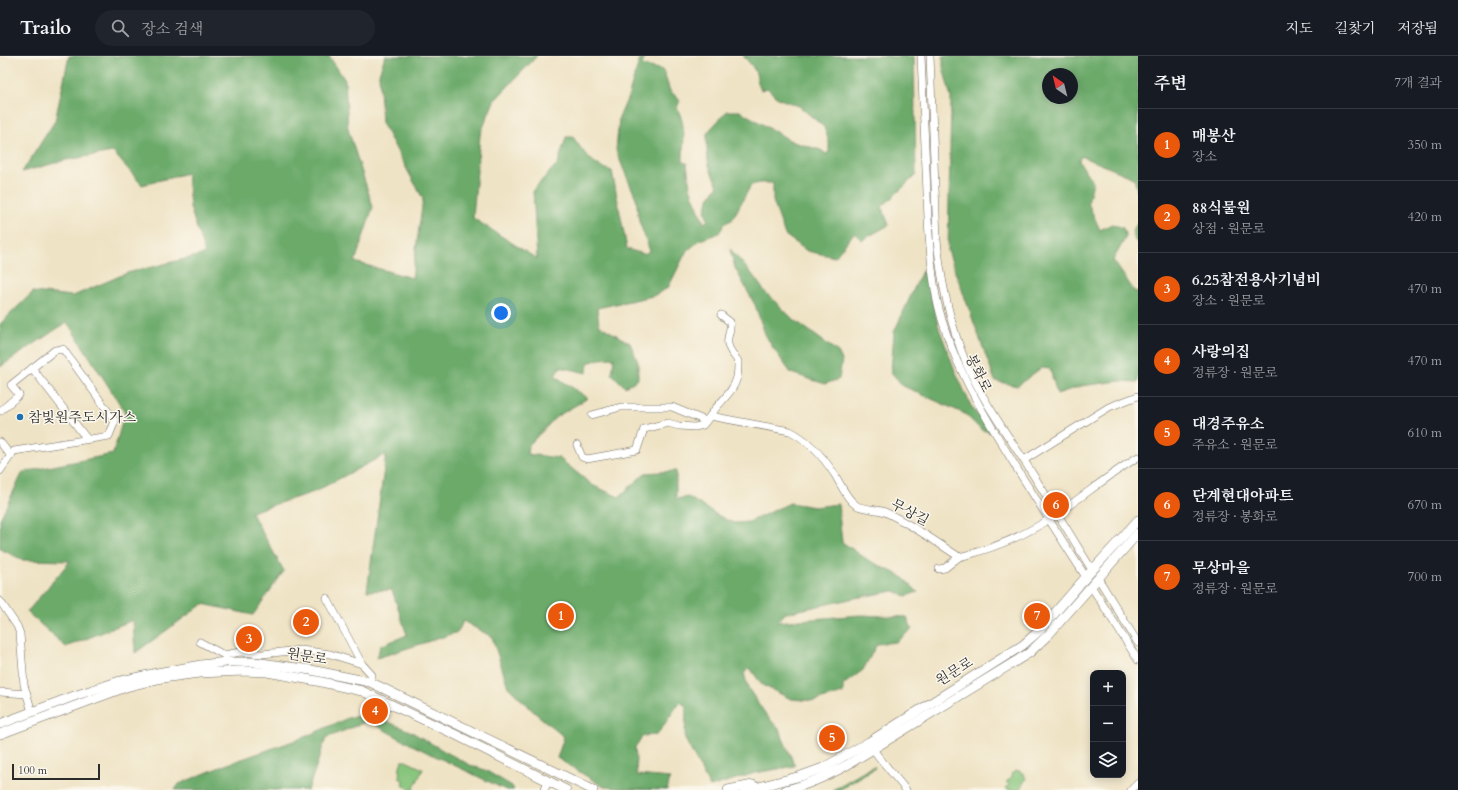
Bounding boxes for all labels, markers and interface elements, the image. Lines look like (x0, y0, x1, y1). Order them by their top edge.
search box (95, 10, 375, 46)
text: Trailo (20, 15, 71, 41)
icon: search (109, 17, 131, 39)
text: 장소 검색 (141, 19, 203, 39)
text: 지도 (1286, 19, 1313, 38)
text: 길찾기 (1335, 19, 1375, 38)
text: 저장됨 (1397, 19, 1438, 38)
north arrow (1042, 68, 1078, 104)
text: 주변 (1154, 72, 1187, 95)
text: 7개 결과 (1394, 74, 1442, 92)
text: 매봉산 (1192, 126, 1235, 146)
text: 1 (1164, 136, 1170, 154)
text: 350 m (1408, 136, 1442, 154)
text: 장소 (1192, 148, 1217, 166)
text: 88식물원 (1192, 198, 1251, 218)
text: 2 (1164, 208, 1170, 226)
text: 420 m (1408, 208, 1442, 226)
text: 상점 · 원문로 (1192, 220, 1265, 238)
text: 6.25참전용사기념비 (1192, 270, 1321, 290)
text: 3 (1164, 280, 1170, 298)
text: 470 m (1408, 280, 1442, 298)
text: 장소 · 원문로 (1192, 292, 1265, 310)
your location (491, 303, 511, 323)
text: 사랑의집 (1192, 342, 1250, 362)
street label: 봉화로 (961, 351, 996, 396)
text: 4 (1164, 352, 1170, 370)
text: 470 m (1408, 352, 1442, 370)
text: 정류장 · 원문로 (1192, 364, 1278, 382)
place label: 참빛원주도시가스 (28, 408, 137, 427)
marker: 참빛원주도시가스 (15, 412, 25, 422)
text: 대경주유소 (1192, 414, 1264, 434)
text: 5 (1164, 424, 1170, 442)
text: 610 m (1408, 424, 1442, 442)
text: 주유소 · 원문로 (1192, 436, 1278, 454)
text: 단계현대아파트 (1192, 486, 1293, 506)
pin: 6 (1043, 490, 1069, 520)
street label: 무상길 (887, 495, 932, 530)
text: 6 (1164, 496, 1170, 514)
text: 670 m (1408, 496, 1442, 514)
text: 정류장 · 봉화로 (1192, 508, 1278, 526)
text: 무상마을 (1192, 558, 1250, 578)
text: 7 (1164, 568, 1170, 586)
text: 700 m (1408, 568, 1442, 586)
text: 정류장 · 원문로 (1192, 580, 1278, 598)
pin: 1 (548, 601, 574, 631)
pin: 7 (1024, 601, 1050, 631)
pin: 2 (293, 607, 319, 637)
pin: 3 (236, 624, 262, 654)
street label: 원문로 (285, 644, 329, 669)
street label: 원문로 (932, 652, 977, 690)
map controls (1090, 670, 1126, 778)
button: + (1090, 670, 1126, 706)
pin: 4 (362, 696, 388, 726)
button: − (1090, 706, 1126, 742)
pin: 5 (819, 723, 845, 753)
button: layers (1090, 742, 1126, 778)
scale bar (12, 762, 100, 781)
text: 100 m (18, 763, 47, 778)

